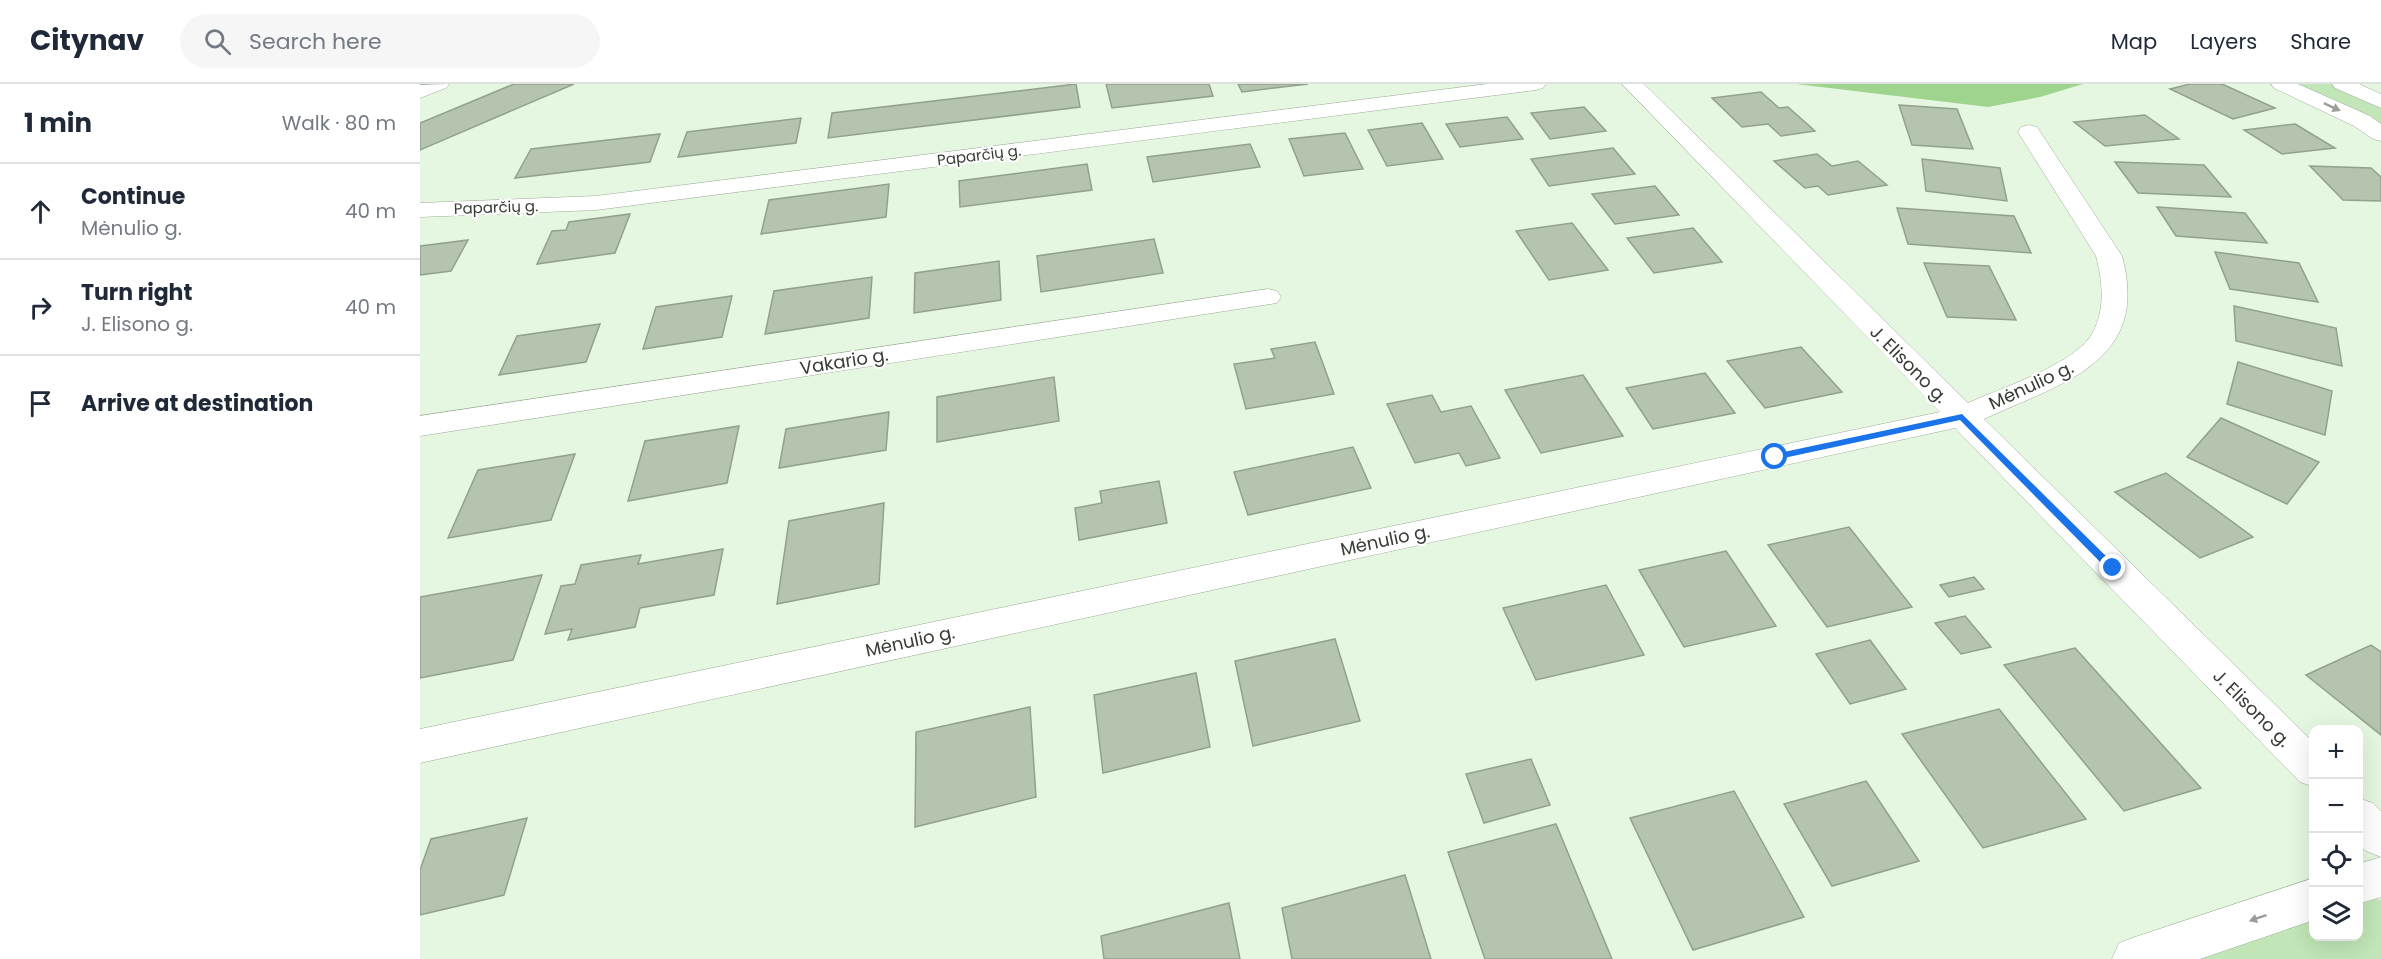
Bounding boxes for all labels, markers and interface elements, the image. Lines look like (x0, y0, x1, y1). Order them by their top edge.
search box (180, 14, 600, 68)
text: Citynav (30, 21, 144, 60)
icon: search (201, 25, 234, 58)
text: Search here (249, 26, 382, 57)
text: Map (2111, 27, 2157, 56)
text: Layers (2190, 27, 2257, 56)
text: Share (2290, 27, 2351, 56)
one-way arrow (2324, 103, 2341, 112)
text: 1 min (24, 105, 92, 141)
text: Walk · 80 m (282, 109, 396, 137)
street label: Paparčių g. (936, 139, 1022, 171)
text: Continue (81, 181, 185, 212)
icon: ahead (24, 195, 57, 228)
street label: Paparčių g. (453, 195, 539, 219)
text: 40 m (345, 197, 396, 225)
text: Mėnulio g. (81, 214, 182, 242)
text: Turn right (81, 277, 192, 308)
icon: right (24, 291, 57, 324)
text: 40 m (345, 293, 396, 321)
text: J. Elisono g. (81, 310, 193, 338)
street label: J. Elisono g. (1864, 319, 1954, 409)
street label: Vakario g. (798, 342, 890, 380)
street label: Mėnulio g. (1985, 354, 2077, 416)
icon: arrive (24, 387, 57, 420)
text: Arrive at destination (81, 388, 313, 419)
route start (1761, 443, 1787, 469)
street label: Mėnulio g. (1338, 518, 1432, 562)
route end (2099, 554, 2125, 580)
street label: Mėnulio g. (863, 619, 957, 663)
street label: J. Elisono g. (2207, 663, 2297, 753)
map controls (2309, 725, 2363, 941)
button: + (2309, 725, 2363, 779)
button: − (2309, 779, 2363, 833)
button: locate (2309, 833, 2363, 887)
button: layers (2309, 887, 2363, 941)
one-way arrow (2249, 913, 2267, 923)

